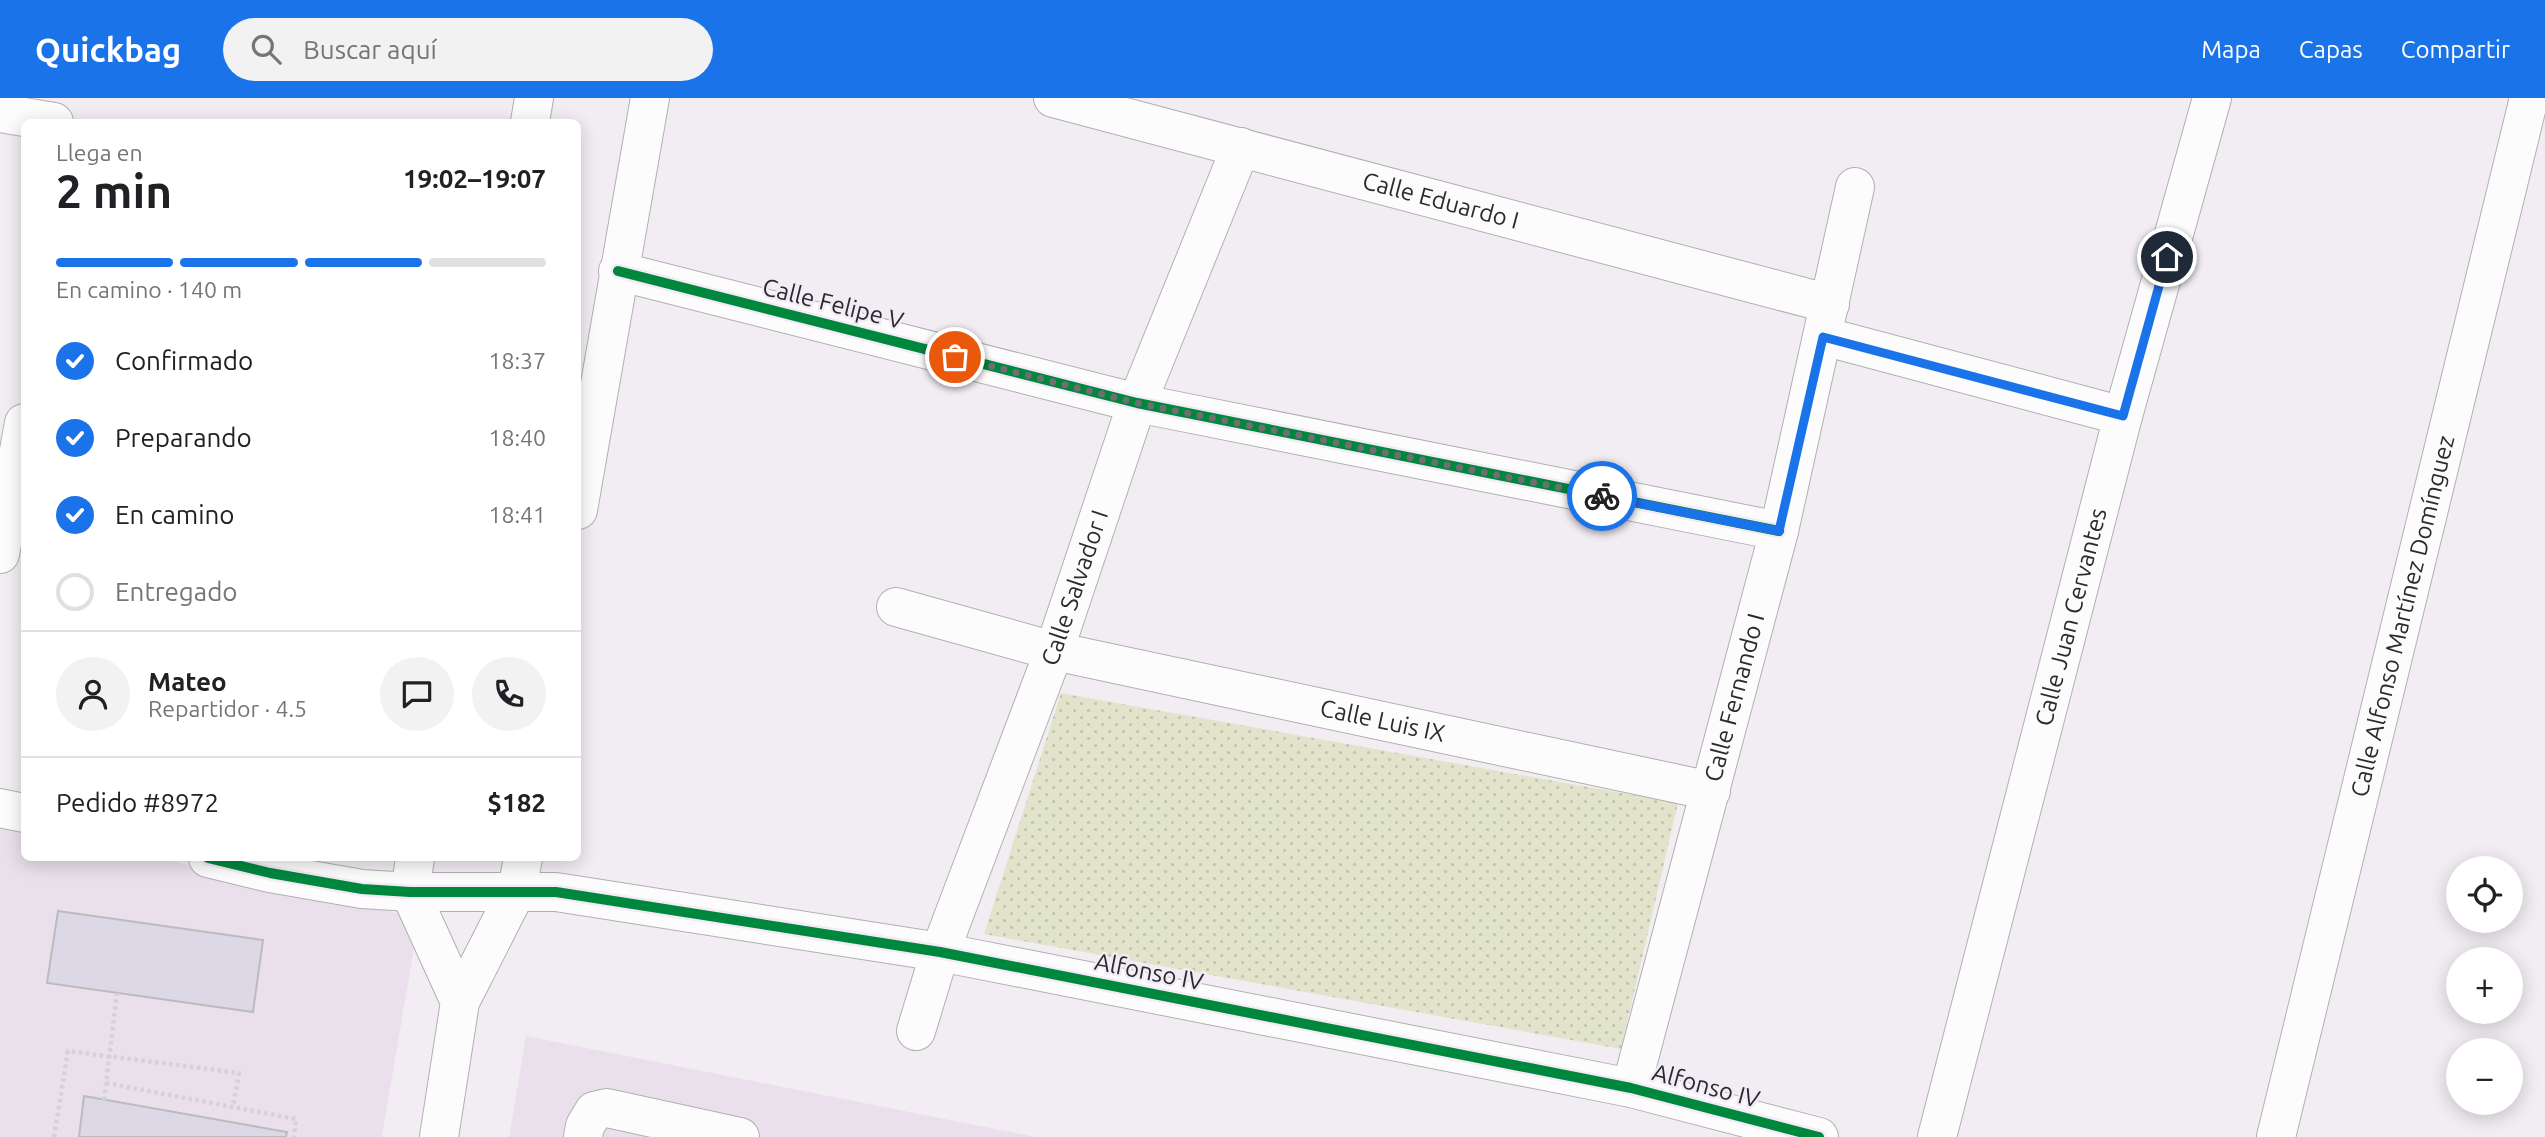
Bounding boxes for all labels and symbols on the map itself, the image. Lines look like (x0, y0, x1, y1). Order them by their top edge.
street label: Calle Eduardo I (1360, 167, 1522, 234)
pin (2137, 227, 2197, 287)
street label: Calle Felipe V (760, 273, 906, 334)
pin (925, 327, 985, 387)
street label: Calle Alfonso Martínez Domínguez (2345, 432, 2459, 800)
courier (1567, 461, 1637, 531)
street label: Calle Juan Cervantes (2030, 505, 2112, 729)
street label: Calle Salvador I (1036, 506, 1113, 669)
street label: Calle Fernando I (1699, 610, 1770, 784)
street label: Calle Luis IX (1318, 694, 1448, 747)
street label: Alfonso IV (1092, 948, 1206, 995)
street label: Alfonso IV (1649, 1058, 1763, 1113)

